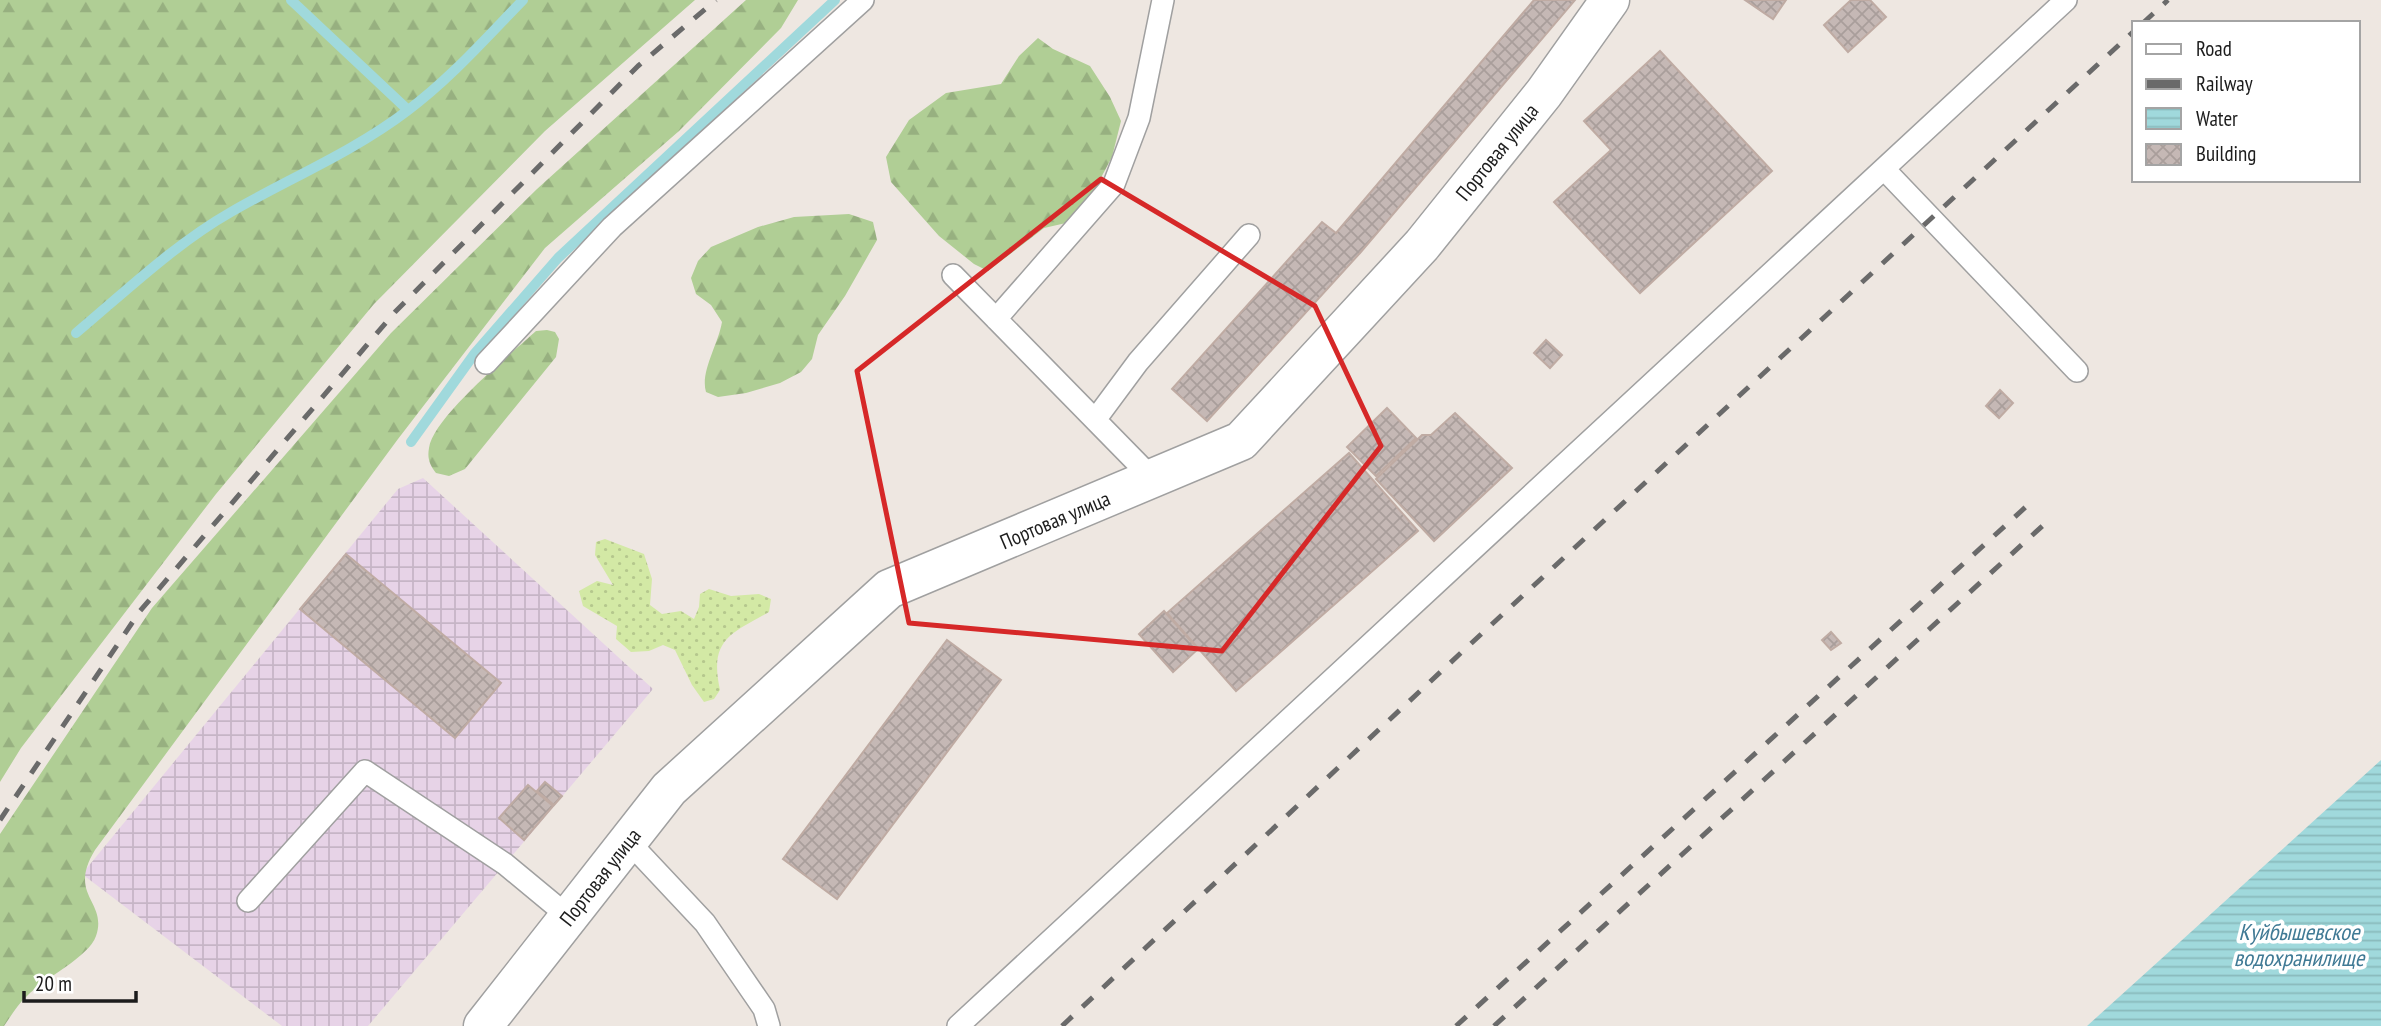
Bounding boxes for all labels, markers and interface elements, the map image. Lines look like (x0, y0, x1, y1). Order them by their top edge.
legend (2132, 21, 2360, 182)
text: Road (2196, 35, 2232, 62)
text: Railway (2196, 70, 2253, 97)
street label: Портовая улица (1450, 98, 1544, 206)
text: Water (2196, 105, 2238, 132)
text: Building (2196, 140, 2256, 167)
street label: Портовая улица (996, 485, 1114, 555)
street label: Портовая улица (553, 823, 647, 931)
water label: Куйбышевское водохранилище (2234, 917, 2366, 972)
scale bar (24, 960, 136, 1004)
text: 20 m (35, 970, 72, 997)

